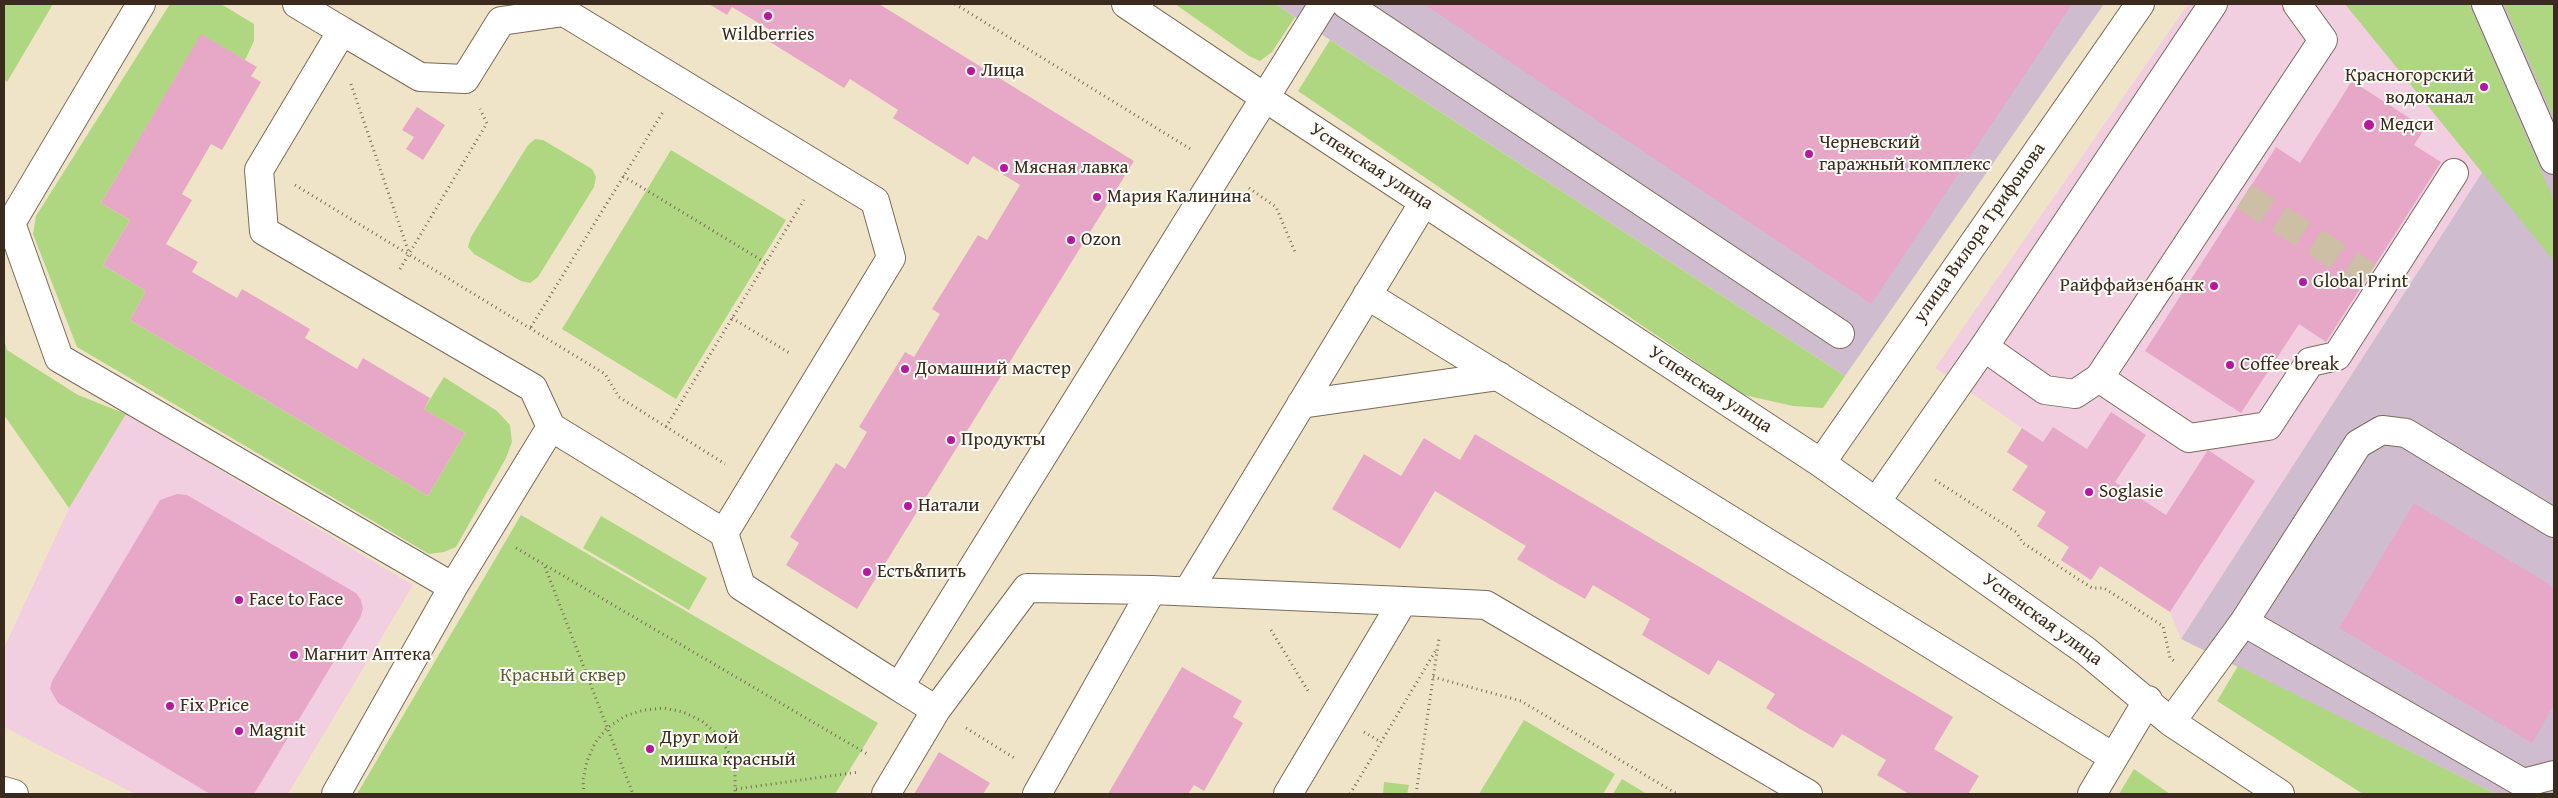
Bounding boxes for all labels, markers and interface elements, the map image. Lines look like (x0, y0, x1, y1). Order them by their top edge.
marker: Wildberries (762, 10, 774, 22)
place label: Wildberries (721, 24, 815, 46)
place label: Лица (981, 60, 1024, 82)
marker: Лица (965, 65, 977, 77)
place label: Красногорский водоканал (2345, 65, 2474, 109)
marker: Красногорский водоканал (2478, 81, 2490, 93)
place label: Медси (2380, 114, 2434, 136)
street label: Успенская улица (1305, 118, 1437, 216)
marker: Медси (2362, 118, 2376, 132)
place label: Черневский гаражный комплекс (1819, 132, 1991, 176)
street label: улица Вилора Трифонова (1909, 138, 2051, 328)
marker: Черневский гаражный комплекс (1803, 148, 1815, 160)
place label: Мясная лавка (1014, 157, 1129, 179)
marker: Мясная лавка (998, 162, 1010, 174)
place label: Мария Калинина (1107, 186, 1251, 208)
marker: Мария Калинина (1091, 191, 1103, 203)
place label: Ozon (1081, 229, 1121, 251)
marker: Ozon (1065, 234, 1077, 246)
place label: Global Print (2313, 271, 2408, 293)
place label: Райффайзенбанк (2060, 275, 2204, 297)
marker: Global Print (2297, 276, 2309, 288)
marker: Райффайзенбанк (2208, 280, 2220, 292)
street label: Успенская улица (1644, 341, 1776, 439)
place label: Coffee break (2240, 354, 2339, 376)
place label: Домашний мастер (915, 358, 1071, 380)
marker: Coffee break (2224, 359, 2236, 371)
marker: Домашний мастер (899, 363, 911, 375)
place label: Продукты (961, 429, 1046, 451)
marker: Продукты (945, 434, 957, 446)
place label: Soglasie (2099, 481, 2164, 503)
marker: Soglasie (2083, 486, 2095, 498)
place label: Натали (918, 495, 980, 517)
marker: Натали (902, 500, 914, 512)
place label: Есть&пить (877, 561, 966, 583)
marker: Есть&пить (861, 566, 873, 578)
street label: Успенская улица (1977, 569, 2107, 671)
place label: Face to Face (249, 589, 343, 611)
marker: Face to Face (233, 594, 245, 606)
place label: Магнит Аптека (304, 644, 431, 666)
marker: Магнит Аптека (288, 649, 300, 661)
park label: Красный сквер (500, 665, 626, 687)
place label: Fix Price (180, 695, 249, 717)
marker: Fix Price (164, 700, 176, 712)
place label: Magnit (249, 720, 306, 742)
marker: Magnit (233, 725, 245, 737)
place label: Друг мой мишка красный (660, 727, 796, 771)
marker: Друг мой мишка красный (644, 743, 656, 755)

